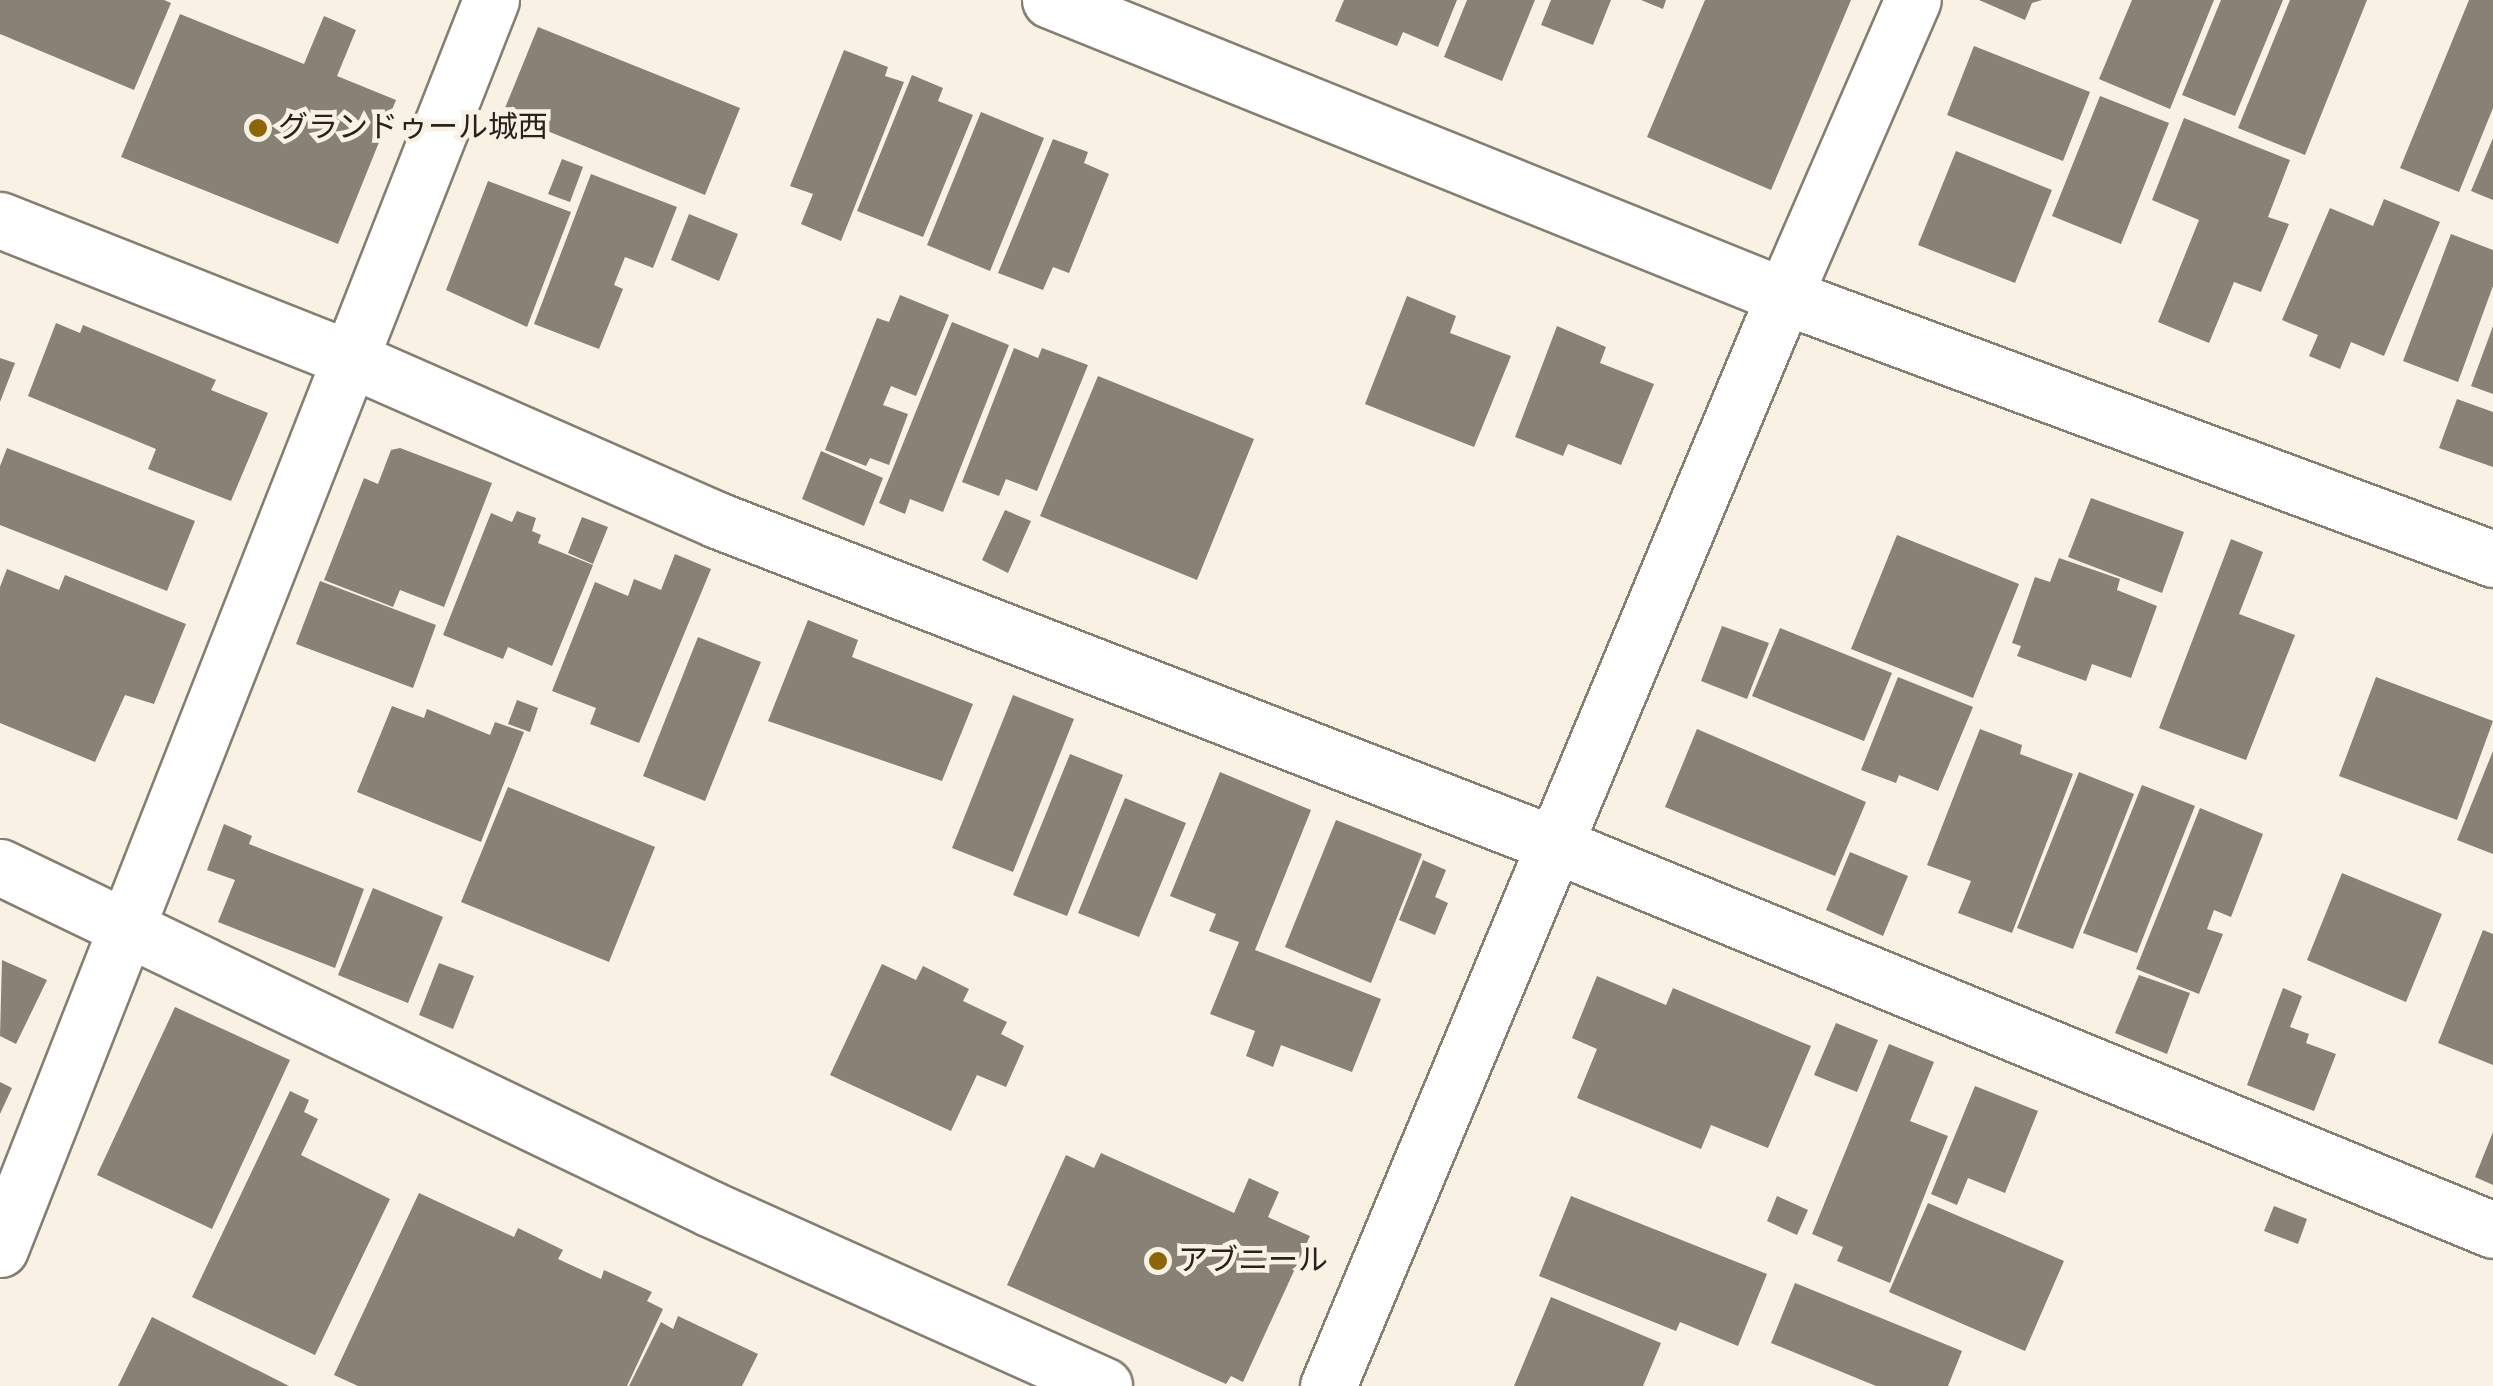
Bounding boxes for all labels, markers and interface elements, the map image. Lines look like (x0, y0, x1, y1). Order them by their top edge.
place label: グランドゥール城西 (278, 110, 548, 146)
marker: グランドゥール城西 (247, 117, 269, 139)
place label: アブニール (1178, 1243, 1328, 1279)
marker: アブニール (1147, 1250, 1169, 1272)

